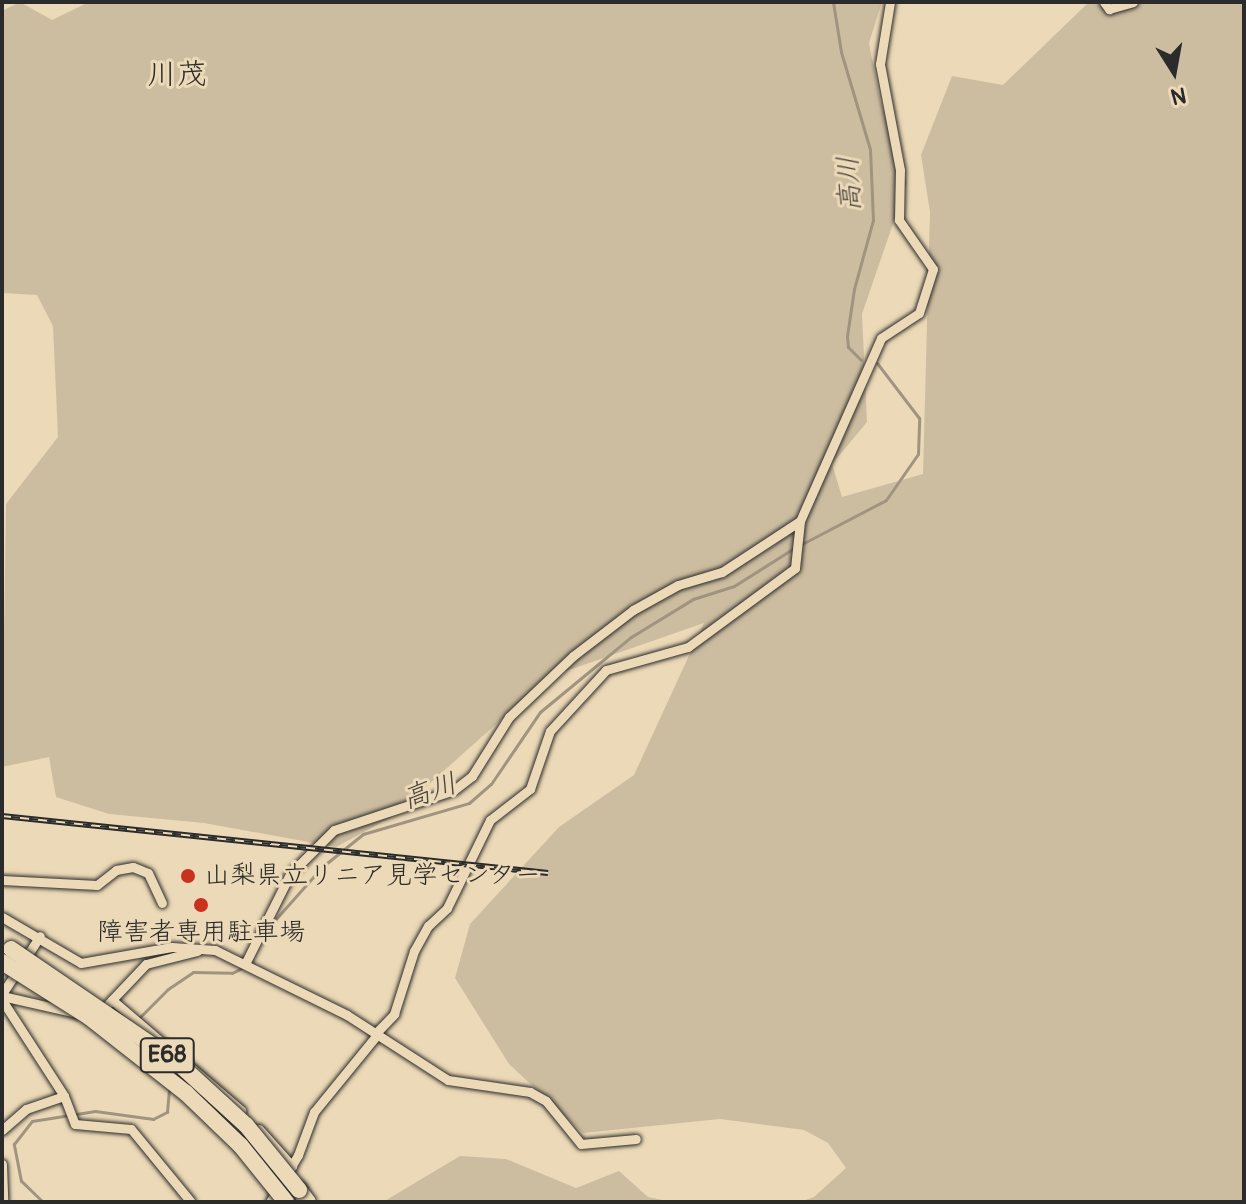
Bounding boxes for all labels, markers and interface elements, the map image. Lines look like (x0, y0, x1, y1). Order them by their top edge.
north arrow (1134, 32, 1214, 112)
district label: 川茂 (147, 57, 207, 93)
text: N (1169, 80, 1189, 111)
water label: 高川 (832, 155, 868, 213)
water label: 高川 (398, 767, 462, 817)
place label: 山梨県立リニア見学センター (204, 860, 542, 892)
marker: 山梨県立リニア見学センター (179, 867, 197, 885)
marker: 障害者専用駐車場 (192, 896, 210, 914)
place label: 障害者専用駐車場 (97, 917, 305, 949)
road number: E68 (139, 1035, 195, 1075)

